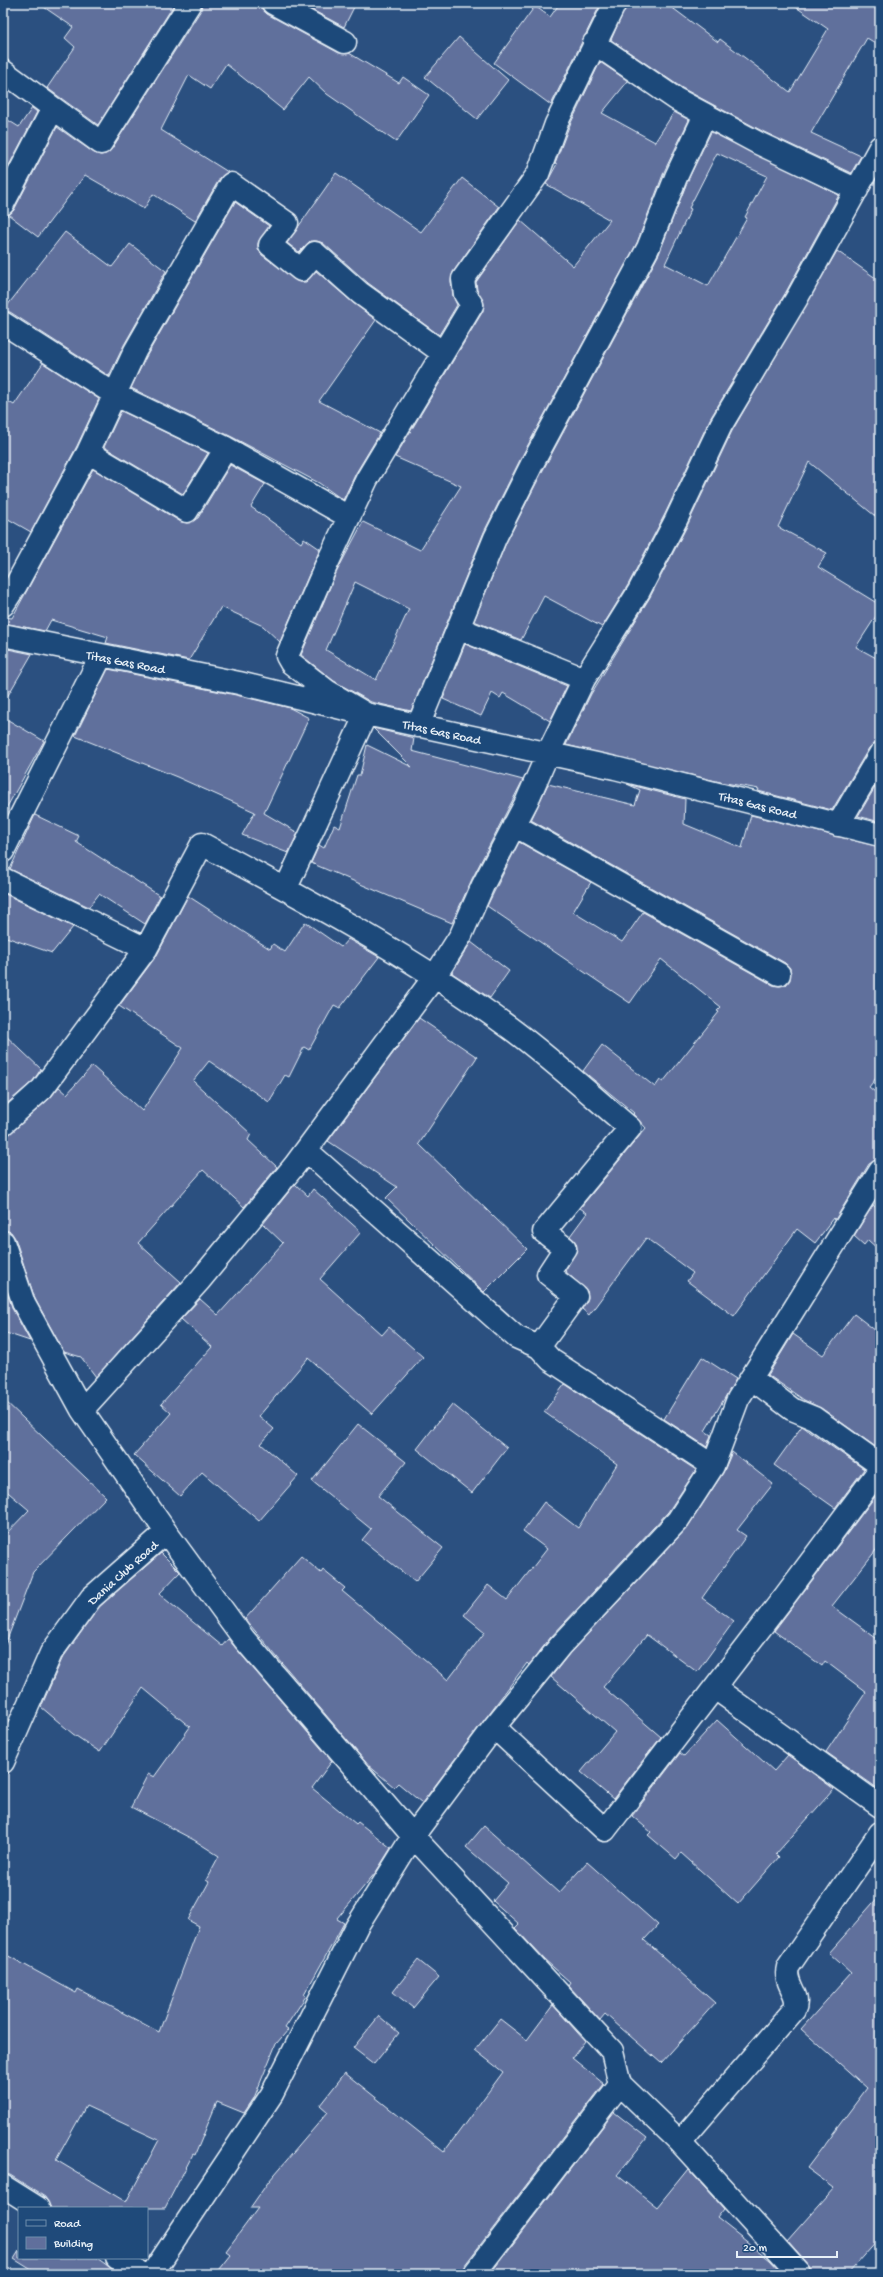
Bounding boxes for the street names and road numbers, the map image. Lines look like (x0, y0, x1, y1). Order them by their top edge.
street label: Titas Gas Road (84, 648, 168, 679)
street label: Titas Gas Road (400, 718, 483, 749)
street label: Titas Gas Road (716, 789, 799, 824)
street label: Dania Club Road (85, 1537, 163, 1610)

